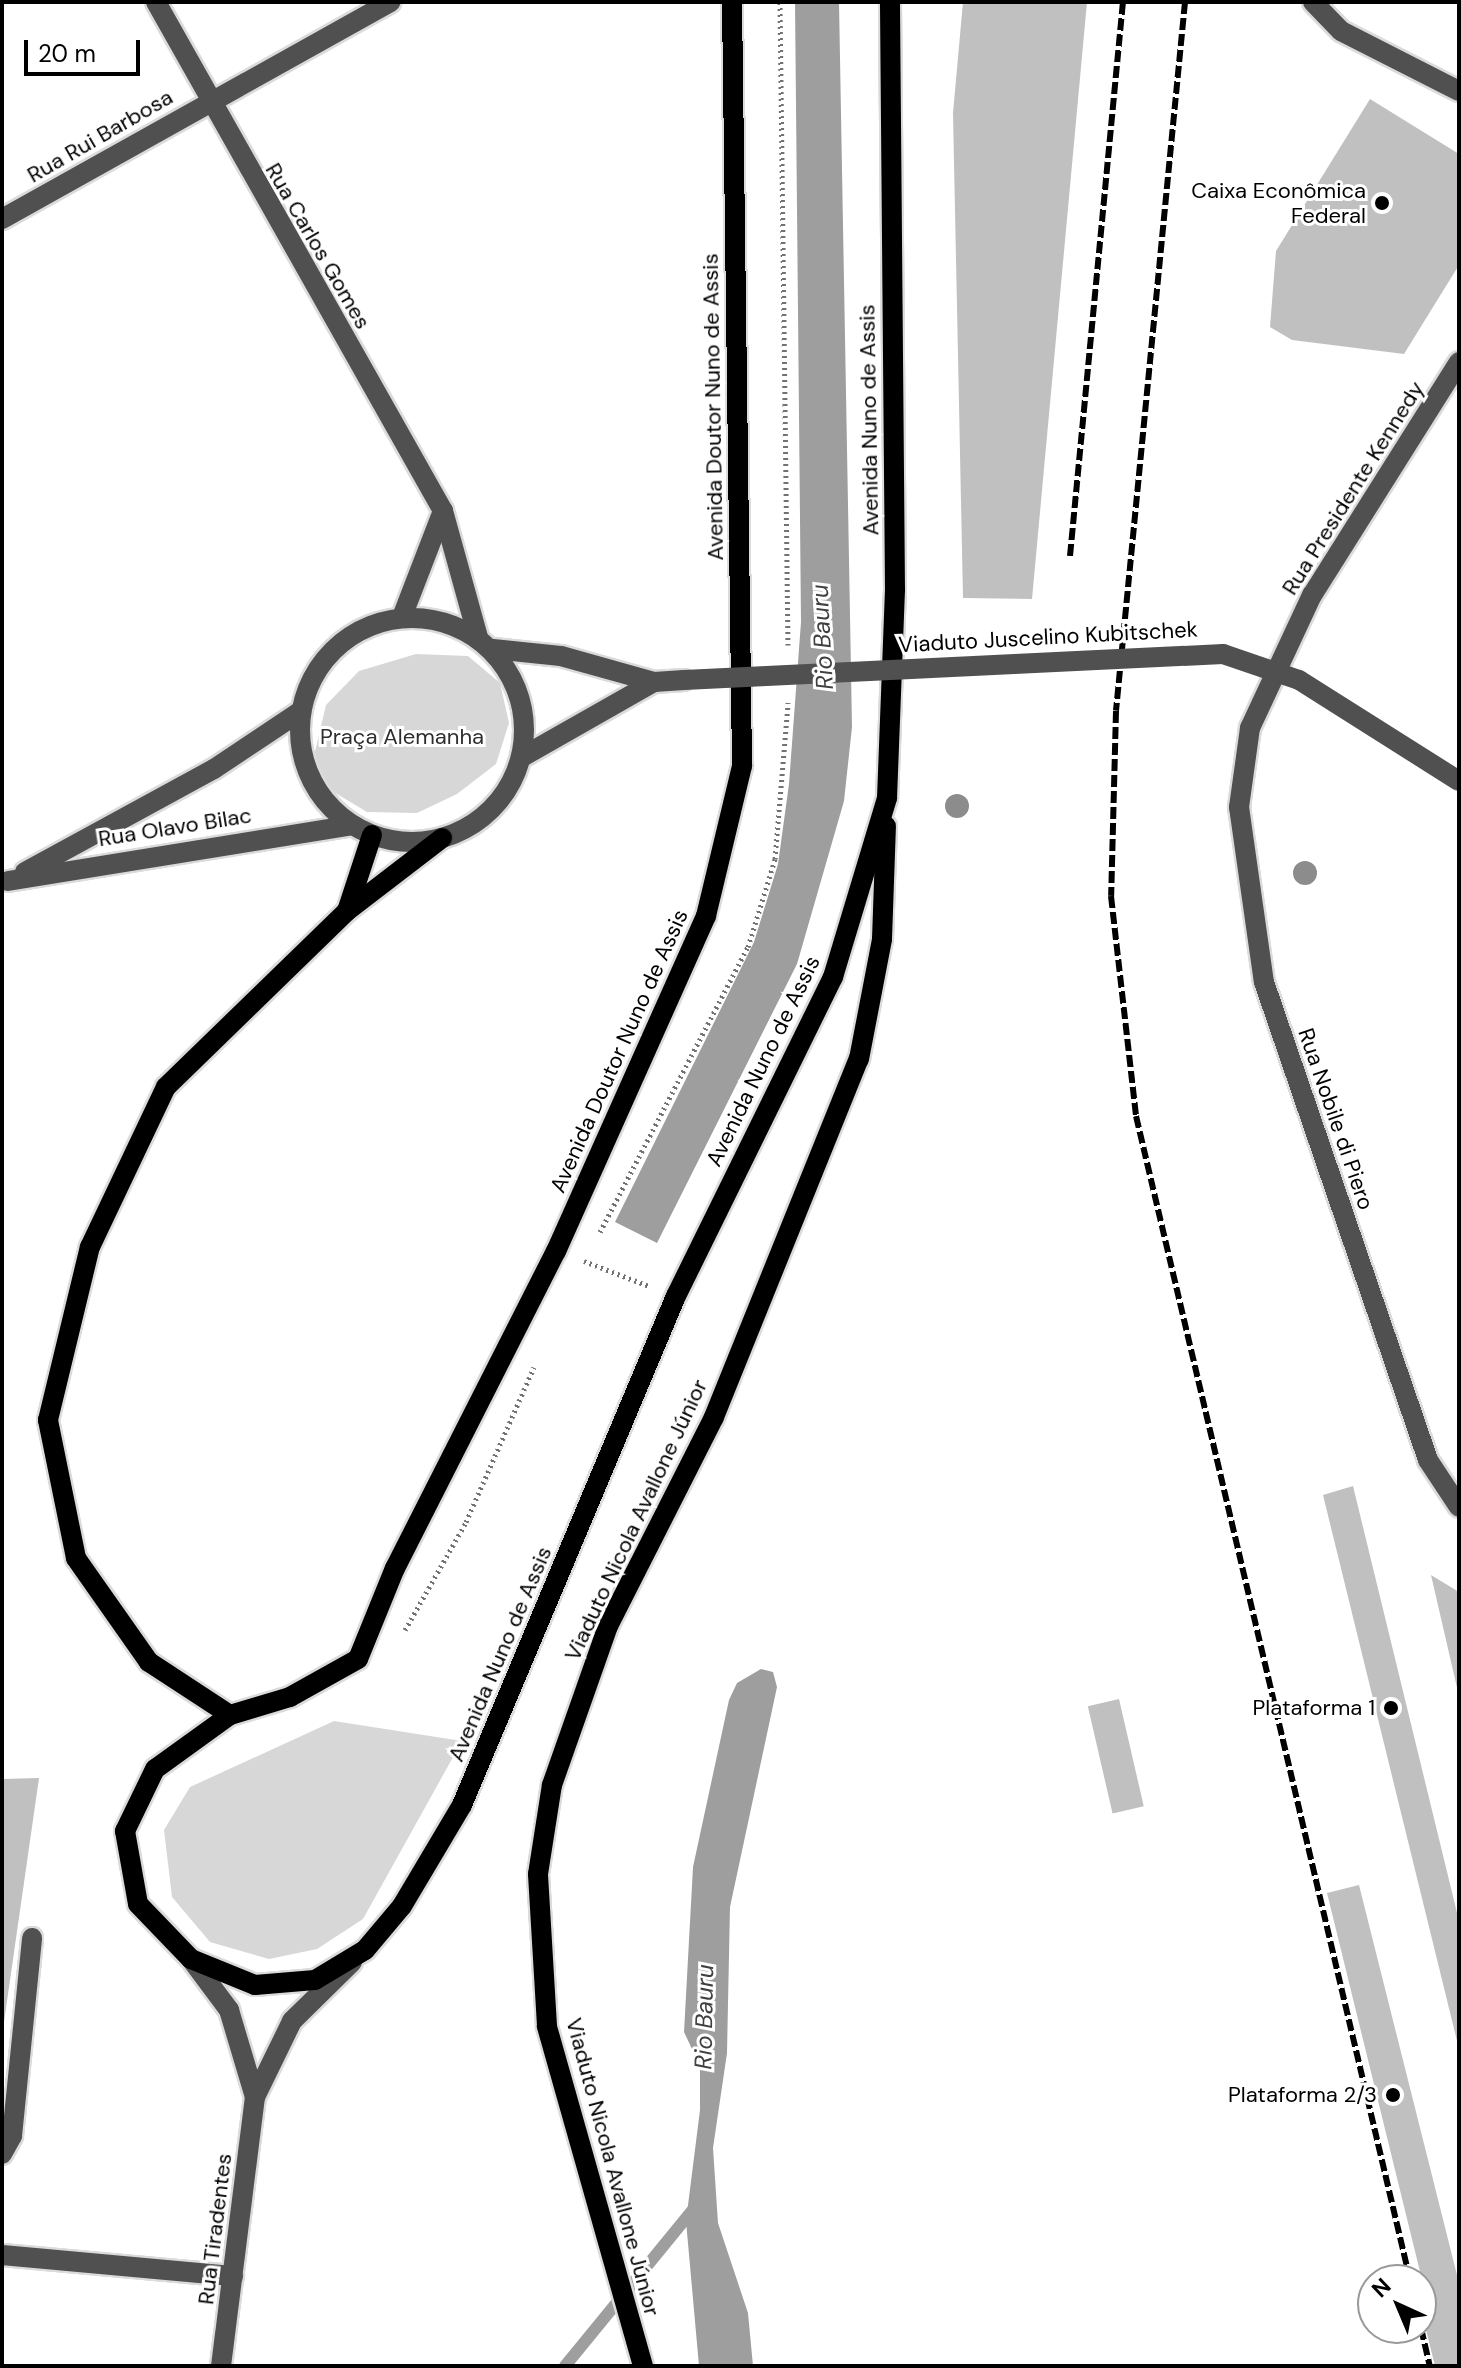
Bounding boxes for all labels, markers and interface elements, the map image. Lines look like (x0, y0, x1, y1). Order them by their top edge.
scale bar (28, 24, 144, 74)
text: 20 m (38, 38, 96, 69)
street label: Rua Rui Barbosa (23, 84, 177, 188)
street label: Rua Carlos Gomes (260, 158, 376, 334)
place label: Caixa Econômica Federal (1191, 177, 1366, 228)
marker: Caixa Econômica Federal (1373, 194, 1391, 212)
street label: Avenida Doutor Nuno de Assis (697, 253, 729, 561)
street label: Avenida Nuno de Assis (854, 304, 884, 536)
street label: Rua Presidente Kennedy (1276, 376, 1430, 600)
water label: Rio Bauru (805, 584, 839, 690)
street label: Viaduto Juscelino Kubitschek (898, 616, 1198, 658)
park label: Praça Alemanha (320, 724, 484, 750)
street label: Rua Olavo Bilac (96, 802, 254, 852)
street label: Avenida Doutor Nuno de Assis (544, 905, 694, 1197)
street label: Avenida Nuno de Assis (700, 951, 826, 1171)
street label: Rua Nobile di Piero (1293, 1025, 1379, 1213)
street label: Viaduto Nicola Avallone Júnior (559, 1375, 713, 1665)
street label: Avenida Nuno de Assis (443, 1543, 557, 1765)
place label: Plataforma 1 (1253, 1695, 1375, 1721)
marker: Plataforma 1 (1382, 1699, 1400, 1717)
water label: Rio Bauru (689, 1964, 719, 2070)
street label: Viaduto Nicola Avallone Júnior (560, 2015, 666, 2319)
place label: Plataforma 2/3 (1228, 2082, 1377, 2108)
marker: Plataforma 2/3 (1384, 2086, 1402, 2104)
street label: Rua Tiradentes (193, 2152, 237, 2306)
north arrow (1357, 2264, 1437, 2344)
text: N (1366, 2272, 1397, 2304)

